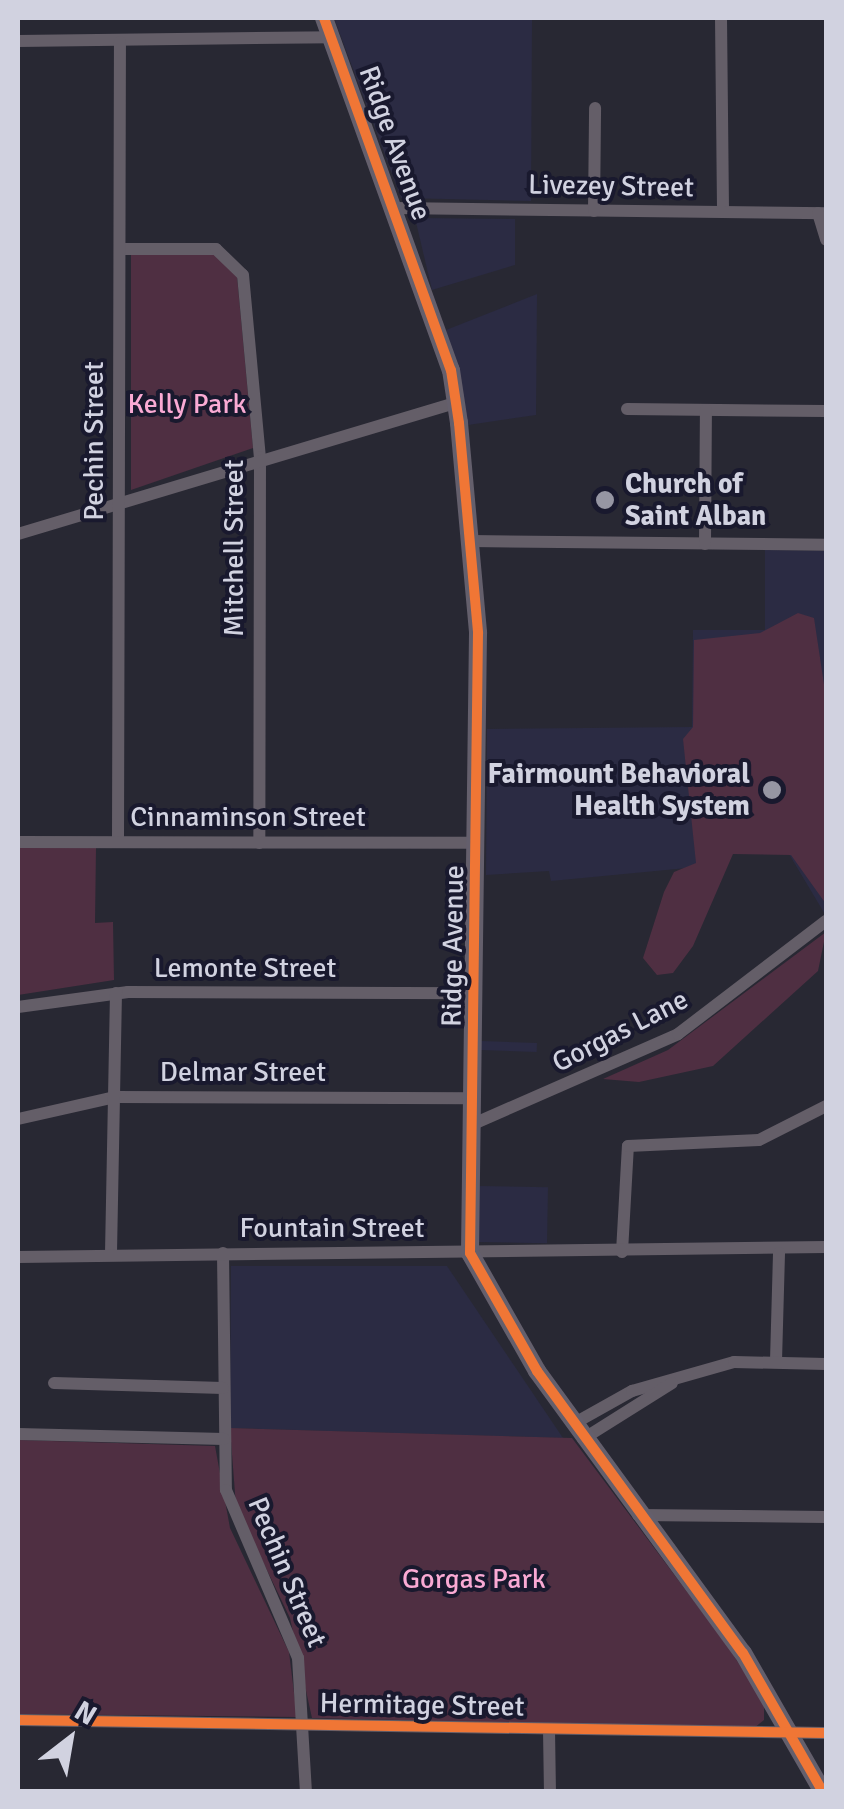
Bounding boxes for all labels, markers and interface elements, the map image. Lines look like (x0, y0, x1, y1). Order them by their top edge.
street label: Ridge Avenue (352, 61, 438, 225)
street label: Livezey Street (528, 168, 694, 204)
street label: Pechin Street (77, 361, 111, 521)
park label: Kelly Park (127, 387, 247, 421)
street label: Mitchell Street (217, 459, 251, 637)
place label: Church of Saint Alban (625, 467, 766, 533)
marker: Church of Saint Alban (594, 489, 616, 511)
place label: Fairmount Behavioral Health System (488, 757, 750, 823)
marker: Fairmount Behavioral Health System (759, 777, 785, 803)
street label: Cinnaminson Street (130, 800, 366, 834)
street label: Ridge Avenue (435, 865, 471, 1027)
street label: Lemonte Street (154, 951, 336, 985)
street label: Gorgas Lane (547, 982, 693, 1080)
street label: Delmar Street (160, 1055, 326, 1089)
street label: Fountain Street (240, 1211, 424, 1245)
street label: Pechin Street (240, 1492, 334, 1652)
park label: Gorgas Park (402, 1562, 546, 1596)
street label: Hermitage Street (319, 1686, 525, 1724)
north arrow (20, 1689, 120, 1789)
text: N (68, 1694, 103, 1733)

